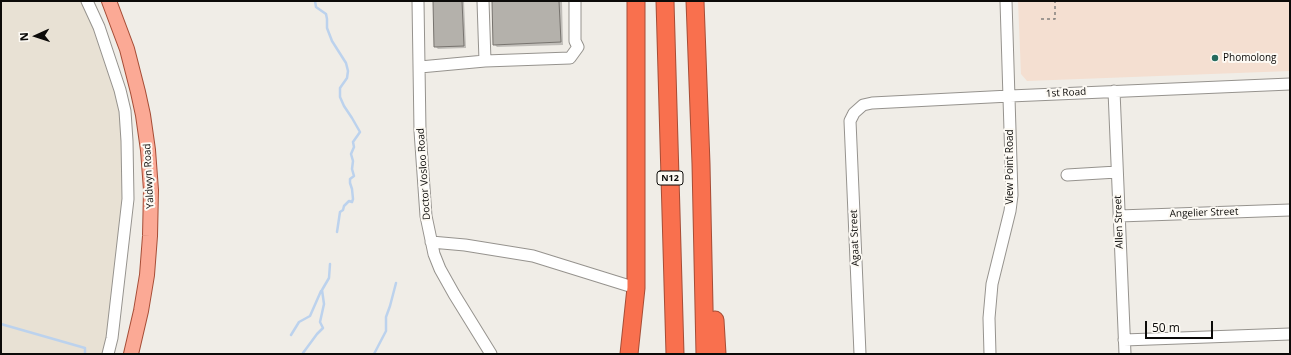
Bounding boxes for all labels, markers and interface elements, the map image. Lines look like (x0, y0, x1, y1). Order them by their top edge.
north arrow (16, 16, 56, 56)
text: N (16, 32, 31, 42)
place label: Phomolong (1223, 52, 1277, 64)
marker: Phomolong (1210, 53, 1220, 63)
street label: 1st Road (1045, 86, 1087, 100)
street label: Doctor Vosloo Road (415, 128, 433, 220)
street label: View Point Road (1004, 129, 1016, 205)
street label: Yaldwyn Road (141, 143, 157, 209)
road number: N12 (657, 171, 683, 185)
street label: Allen Street (1112, 195, 1126, 249)
street label: Angelier Street (1169, 206, 1239, 220)
street label: Agaat Street (848, 209, 862, 267)
scale bar (1147, 313, 1215, 339)
text: 50 m (1152, 319, 1180, 336)

